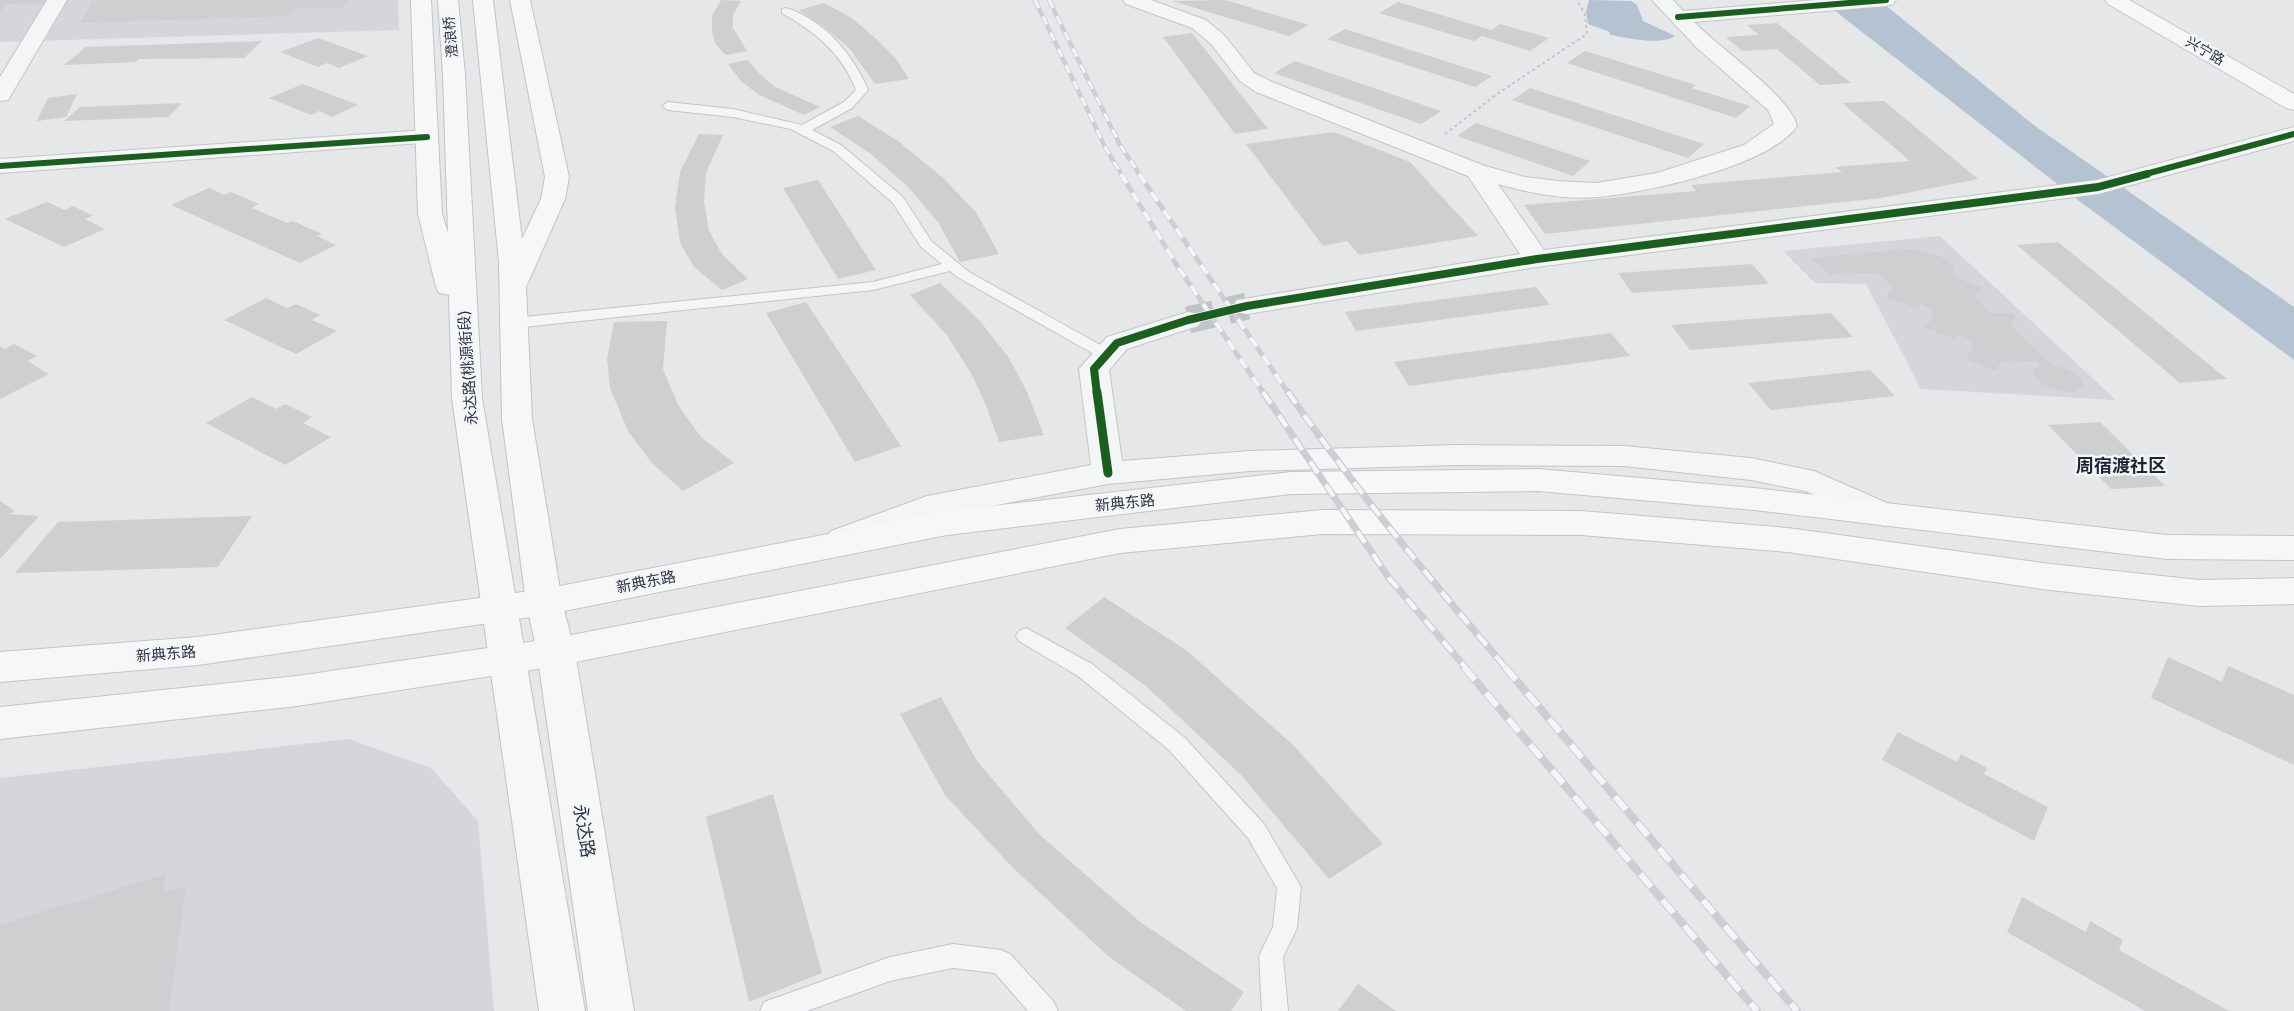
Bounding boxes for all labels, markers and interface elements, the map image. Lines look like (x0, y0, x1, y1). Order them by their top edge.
street label: 澄浪桥 (441, 15, 461, 59)
street label: 兴宁路 (2183, 33, 2227, 69)
street label: 永达路(桃源街段) (455, 310, 481, 426)
district label: 周宿渡社区 (2076, 455, 2166, 477)
street label: 新典东路 (1094, 491, 1156, 515)
street label: 新典东路 (615, 567, 677, 597)
street label: 新典东路 (135, 642, 197, 666)
street label: 永达路 (569, 803, 599, 859)

